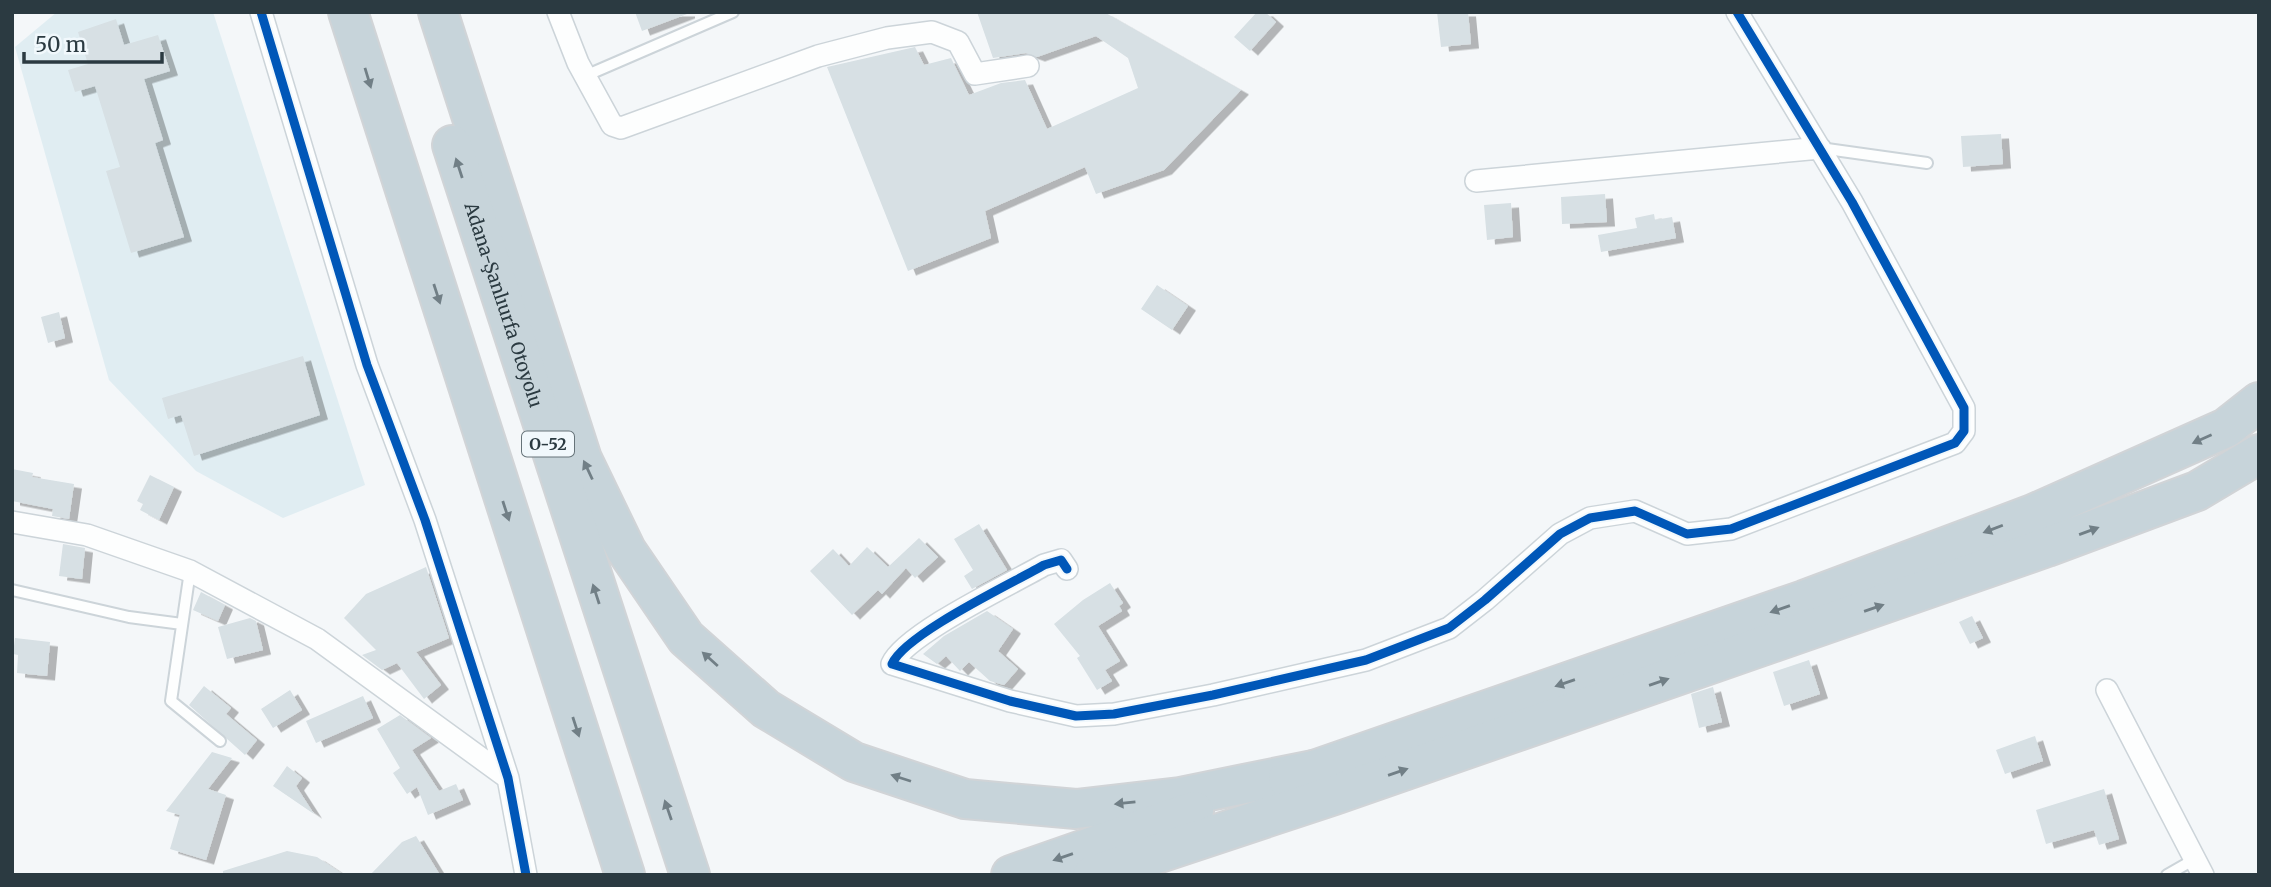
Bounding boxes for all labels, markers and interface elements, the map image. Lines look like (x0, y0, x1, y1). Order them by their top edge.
scale bar (24, 21, 163, 65)
text: 50 m (35, 31, 86, 58)
one-way arrow (363, 67, 373, 88)
one-way arrow (454, 157, 464, 178)
street label: Adana-Şanlıurfa Otoyolu (460, 198, 548, 410)
one-way arrow (432, 284, 443, 305)
road number: O-52 (522, 432, 574, 457)
one-way arrow (2192, 433, 2212, 445)
one-way arrow (582, 460, 594, 480)
one-way arrow (502, 501, 512, 522)
one-way arrow (1983, 523, 2004, 534)
one-way arrow (2078, 526, 2099, 537)
one-way arrow (591, 583, 601, 604)
one-way arrow (1864, 602, 1885, 613)
one-way arrow (1770, 604, 1791, 615)
one-way arrow (701, 651, 719, 667)
one-way arrow (1649, 676, 1670, 687)
one-way arrow (1555, 678, 1576, 689)
one-way arrow (572, 717, 582, 738)
one-way arrow (1388, 766, 1409, 777)
one-way arrow (891, 772, 912, 783)
one-way arrow (1114, 798, 1136, 809)
one-way arrow (662, 799, 673, 820)
one-way arrow (1052, 852, 1073, 863)

